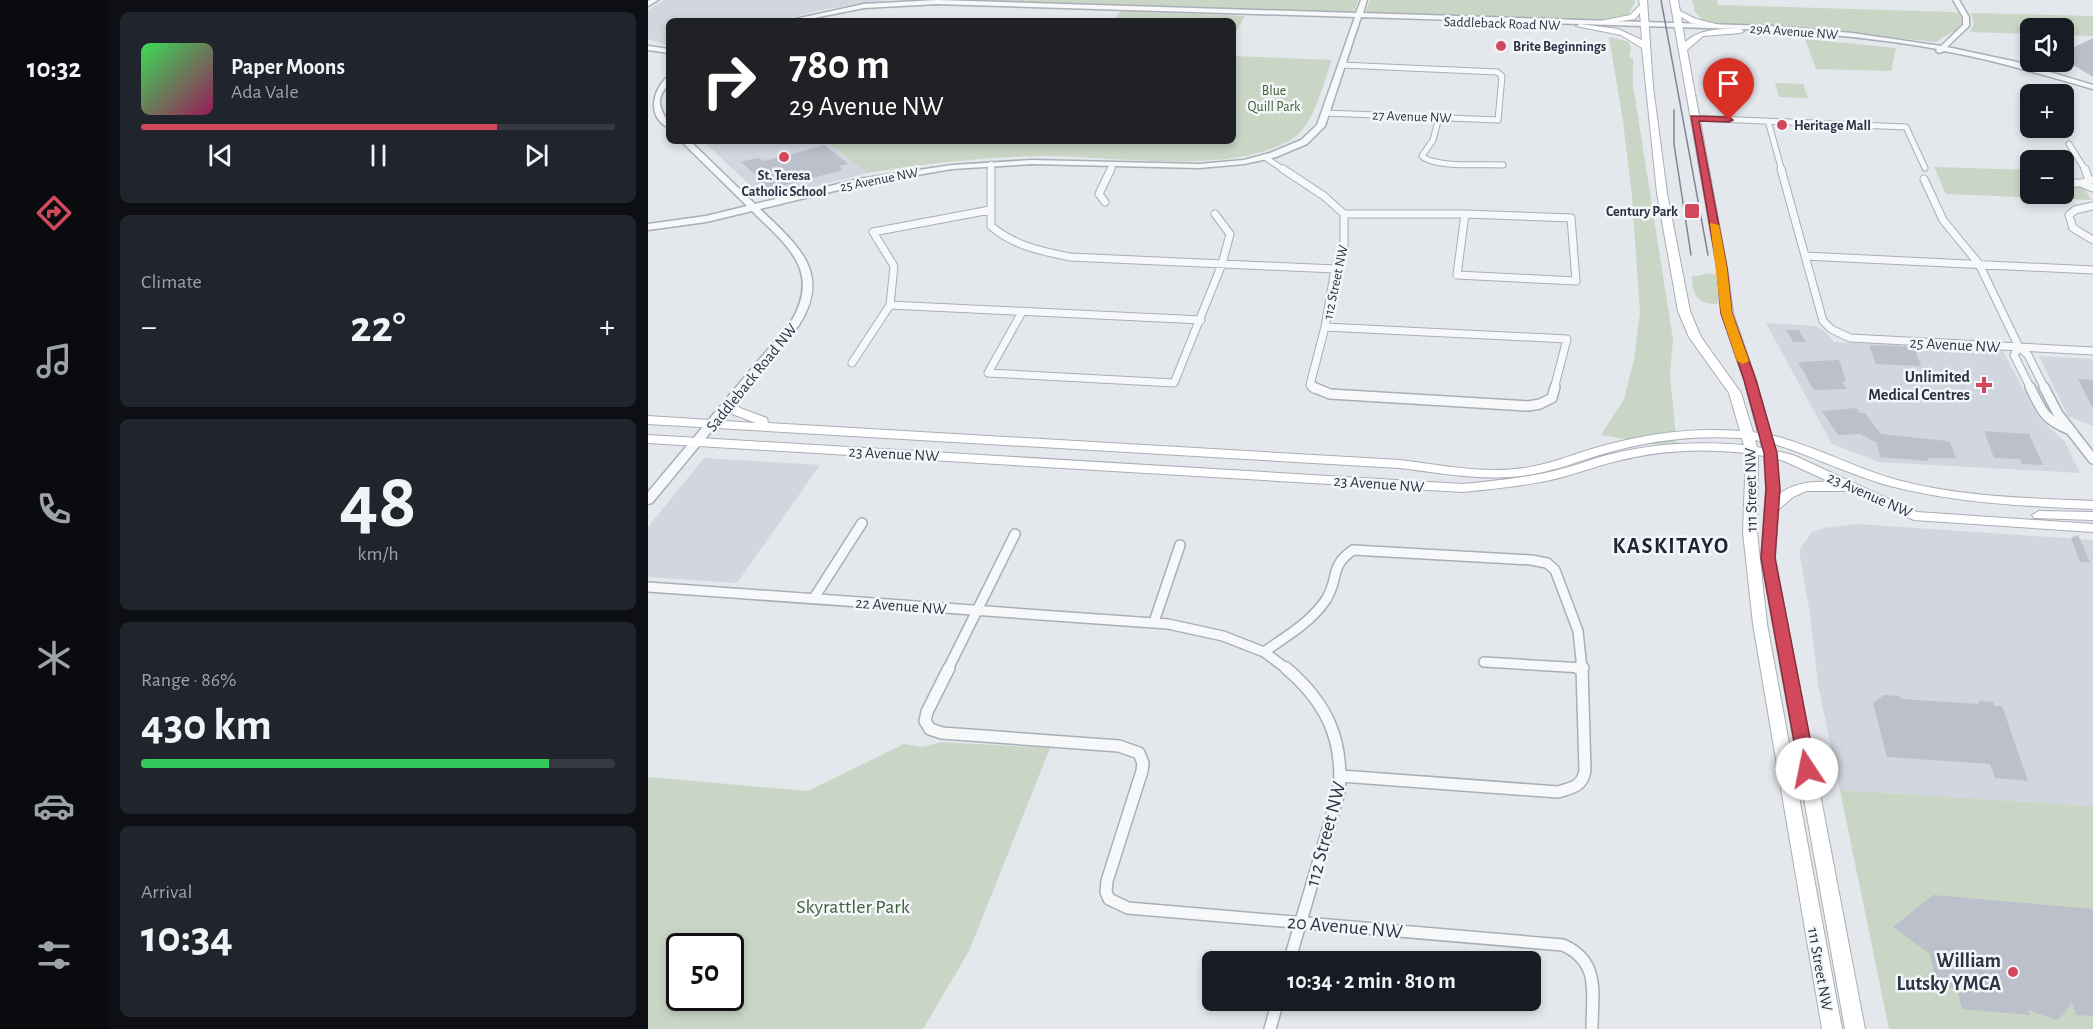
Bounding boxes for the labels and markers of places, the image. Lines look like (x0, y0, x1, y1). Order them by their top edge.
marker: Brite Beginnings (1494, 39, 1508, 53)
place label: Brite Beginnings (1513, 40, 1606, 54)
pin (1703, 58, 1754, 120)
marker: Heritage Mall (1775, 118, 1789, 132)
place label: Heritage Mall (1794, 119, 1871, 133)
marker: St. Teresa Catholic School (777, 150, 791, 164)
place label: St. Teresa Catholic School (742, 169, 826, 199)
marker: Century Park (1683, 202, 1701, 220)
place label: Century Park (1606, 205, 1678, 219)
place label: Unlimited Medical Centres (1868, 369, 1971, 403)
marker: Unlimited Medical Centres (1975, 376, 1993, 394)
place label: William Lutsky YMCA (1896, 951, 2001, 994)
marker: William Lutsky YMCA (2006, 965, 2020, 979)

